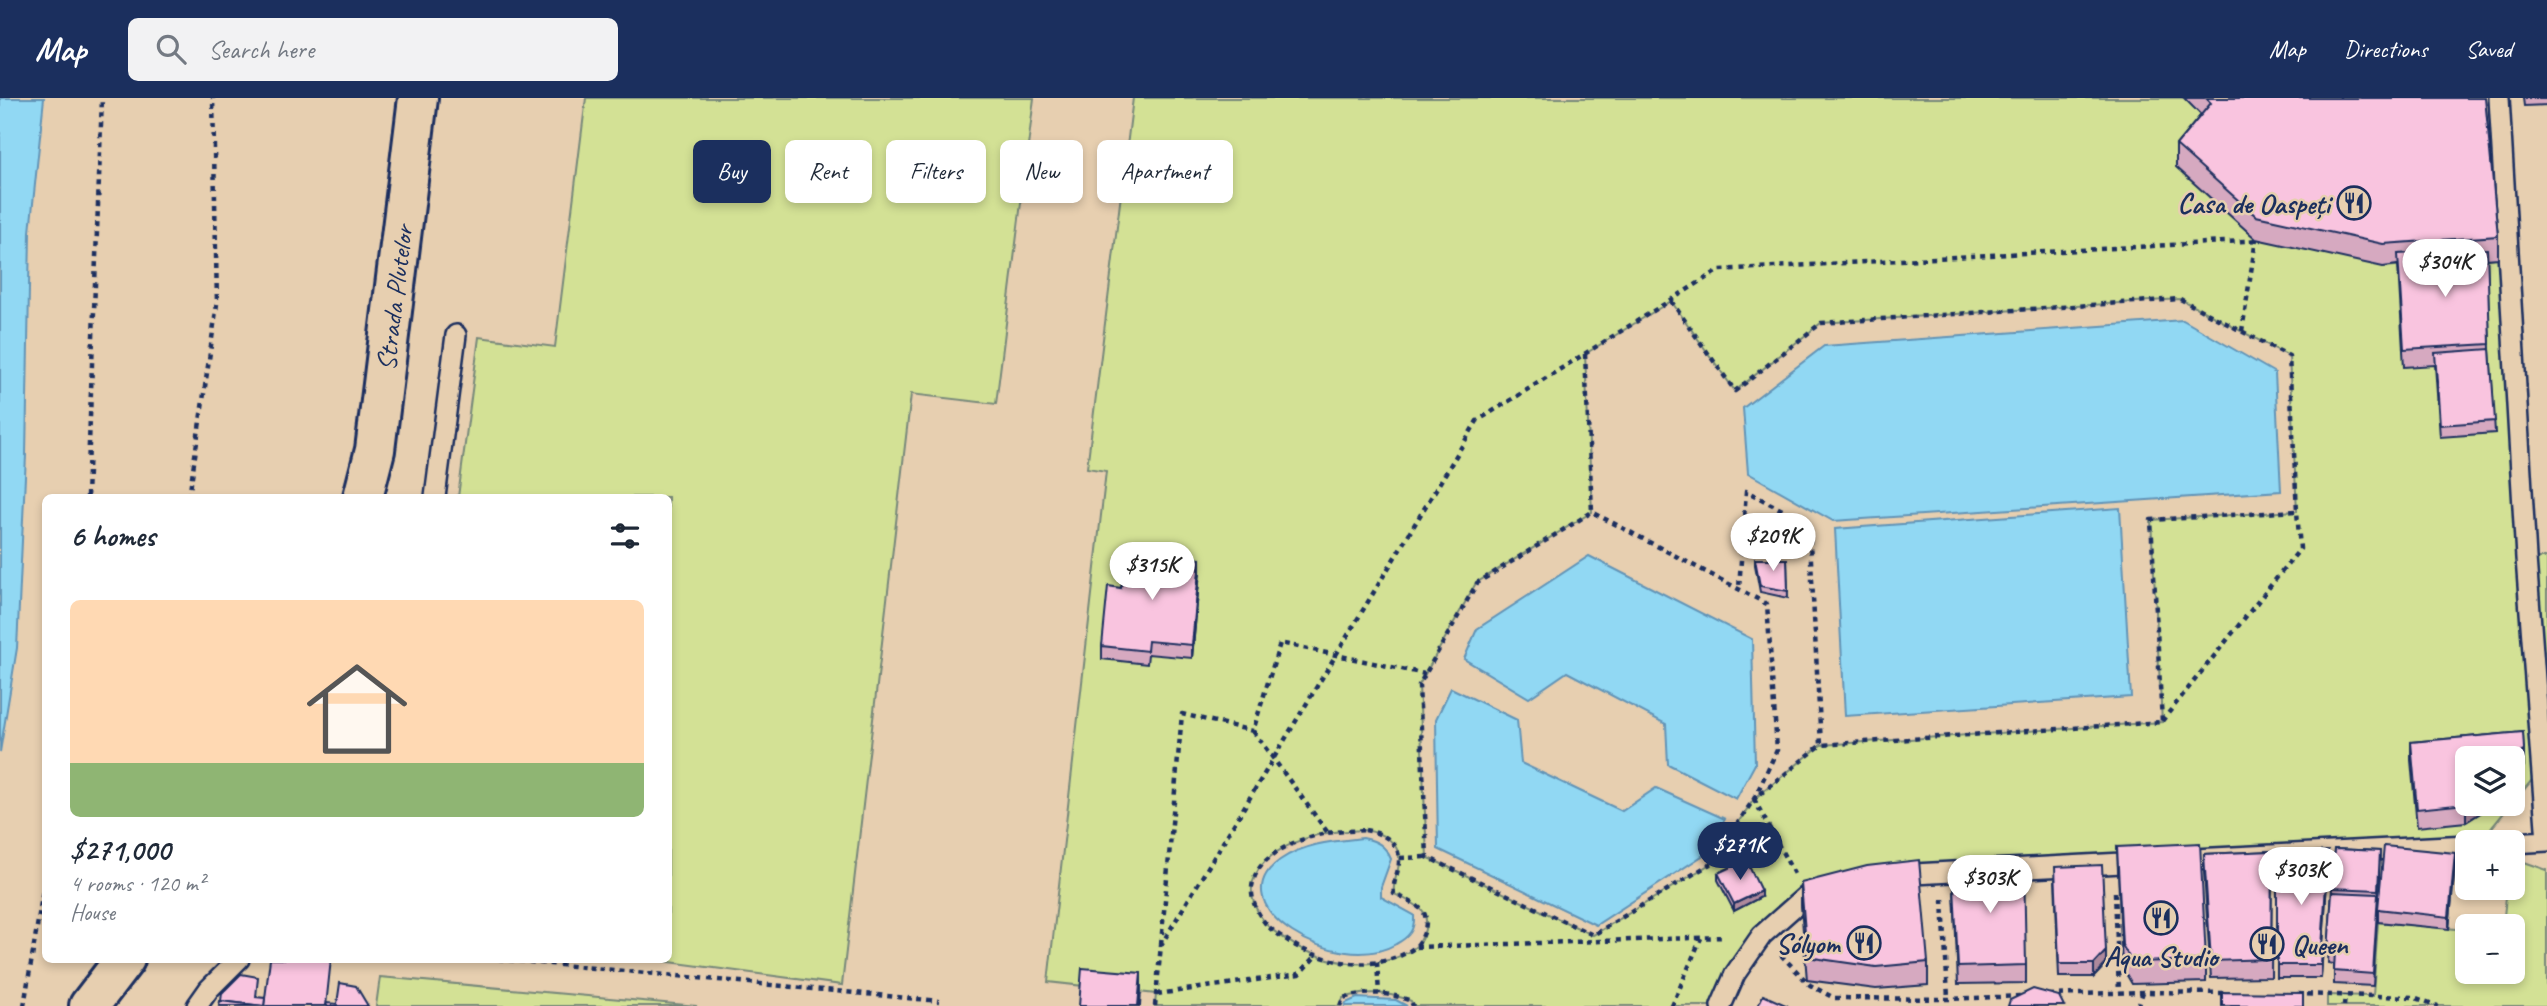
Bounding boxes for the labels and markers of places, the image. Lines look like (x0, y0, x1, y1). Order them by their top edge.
restaurant icon: Casa de Oaspeți (2335, 184, 2373, 222)
place label: Casa de Oaspeți (2178, 186, 2334, 221)
pin: $304K (2396, 240, 2494, 299)
pin: $209K (1724, 514, 1822, 573)
pin: $315K (1103, 542, 1201, 602)
pin: $271K (1691, 822, 1789, 882)
pin: $303K (2252, 848, 2350, 907)
pin: $303K (1941, 856, 2039, 915)
restaurant icon: Aqua Studio (2142, 899, 2180, 937)
restaurant icon: Sólyom (1845, 924, 1883, 962)
restaurant icon: Queen (2248, 925, 2286, 963)
place label: Sólyom (1776, 926, 1842, 962)
place label: Queen (2292, 927, 2349, 962)
place label: Aqua Studio (2104, 939, 2221, 974)

